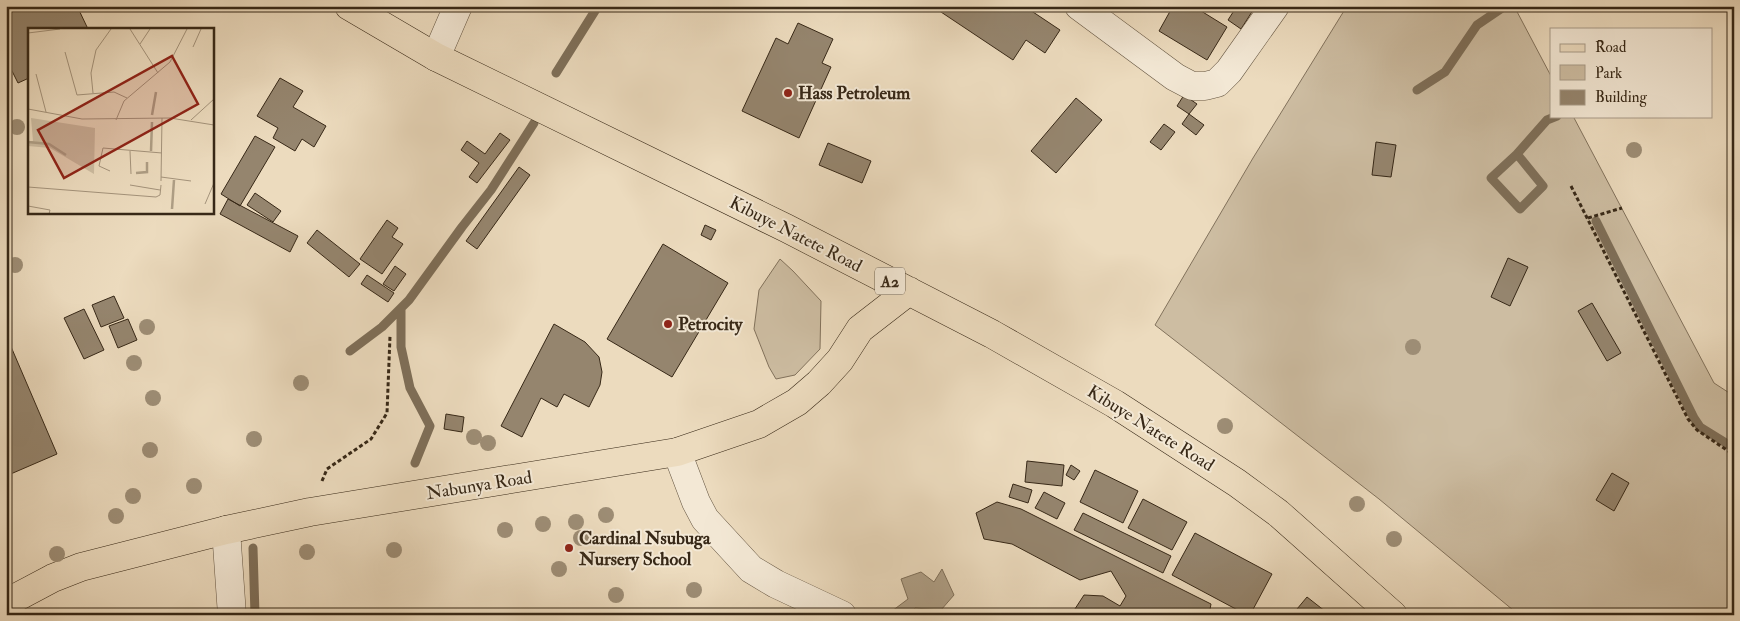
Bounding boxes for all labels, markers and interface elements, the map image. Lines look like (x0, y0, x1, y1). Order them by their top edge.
inset map (28, 28, 214, 214)
legend (1550, 28, 1712, 118)
text: Road (1595, 38, 1627, 57)
text: Park (1595, 64, 1622, 83)
place label: Hass Petroleum (798, 82, 911, 105)
marker: Hass Petroleum (782, 87, 794, 99)
text: Building (1595, 88, 1647, 107)
street label: Kibuye Natete Road (726, 191, 866, 278)
road number: A2 (875, 268, 905, 294)
place label: Petrocity (678, 313, 743, 336)
marker: Petrocity (662, 318, 674, 330)
street label: Kibuye Natete Road (1083, 380, 1219, 477)
street label: Nabunya Road (424, 466, 534, 505)
place label: Cardinal Nsubuga Nursery School (578, 527, 711, 571)
marker: Cardinal Nsubuga Nursery School (563, 542, 575, 554)

